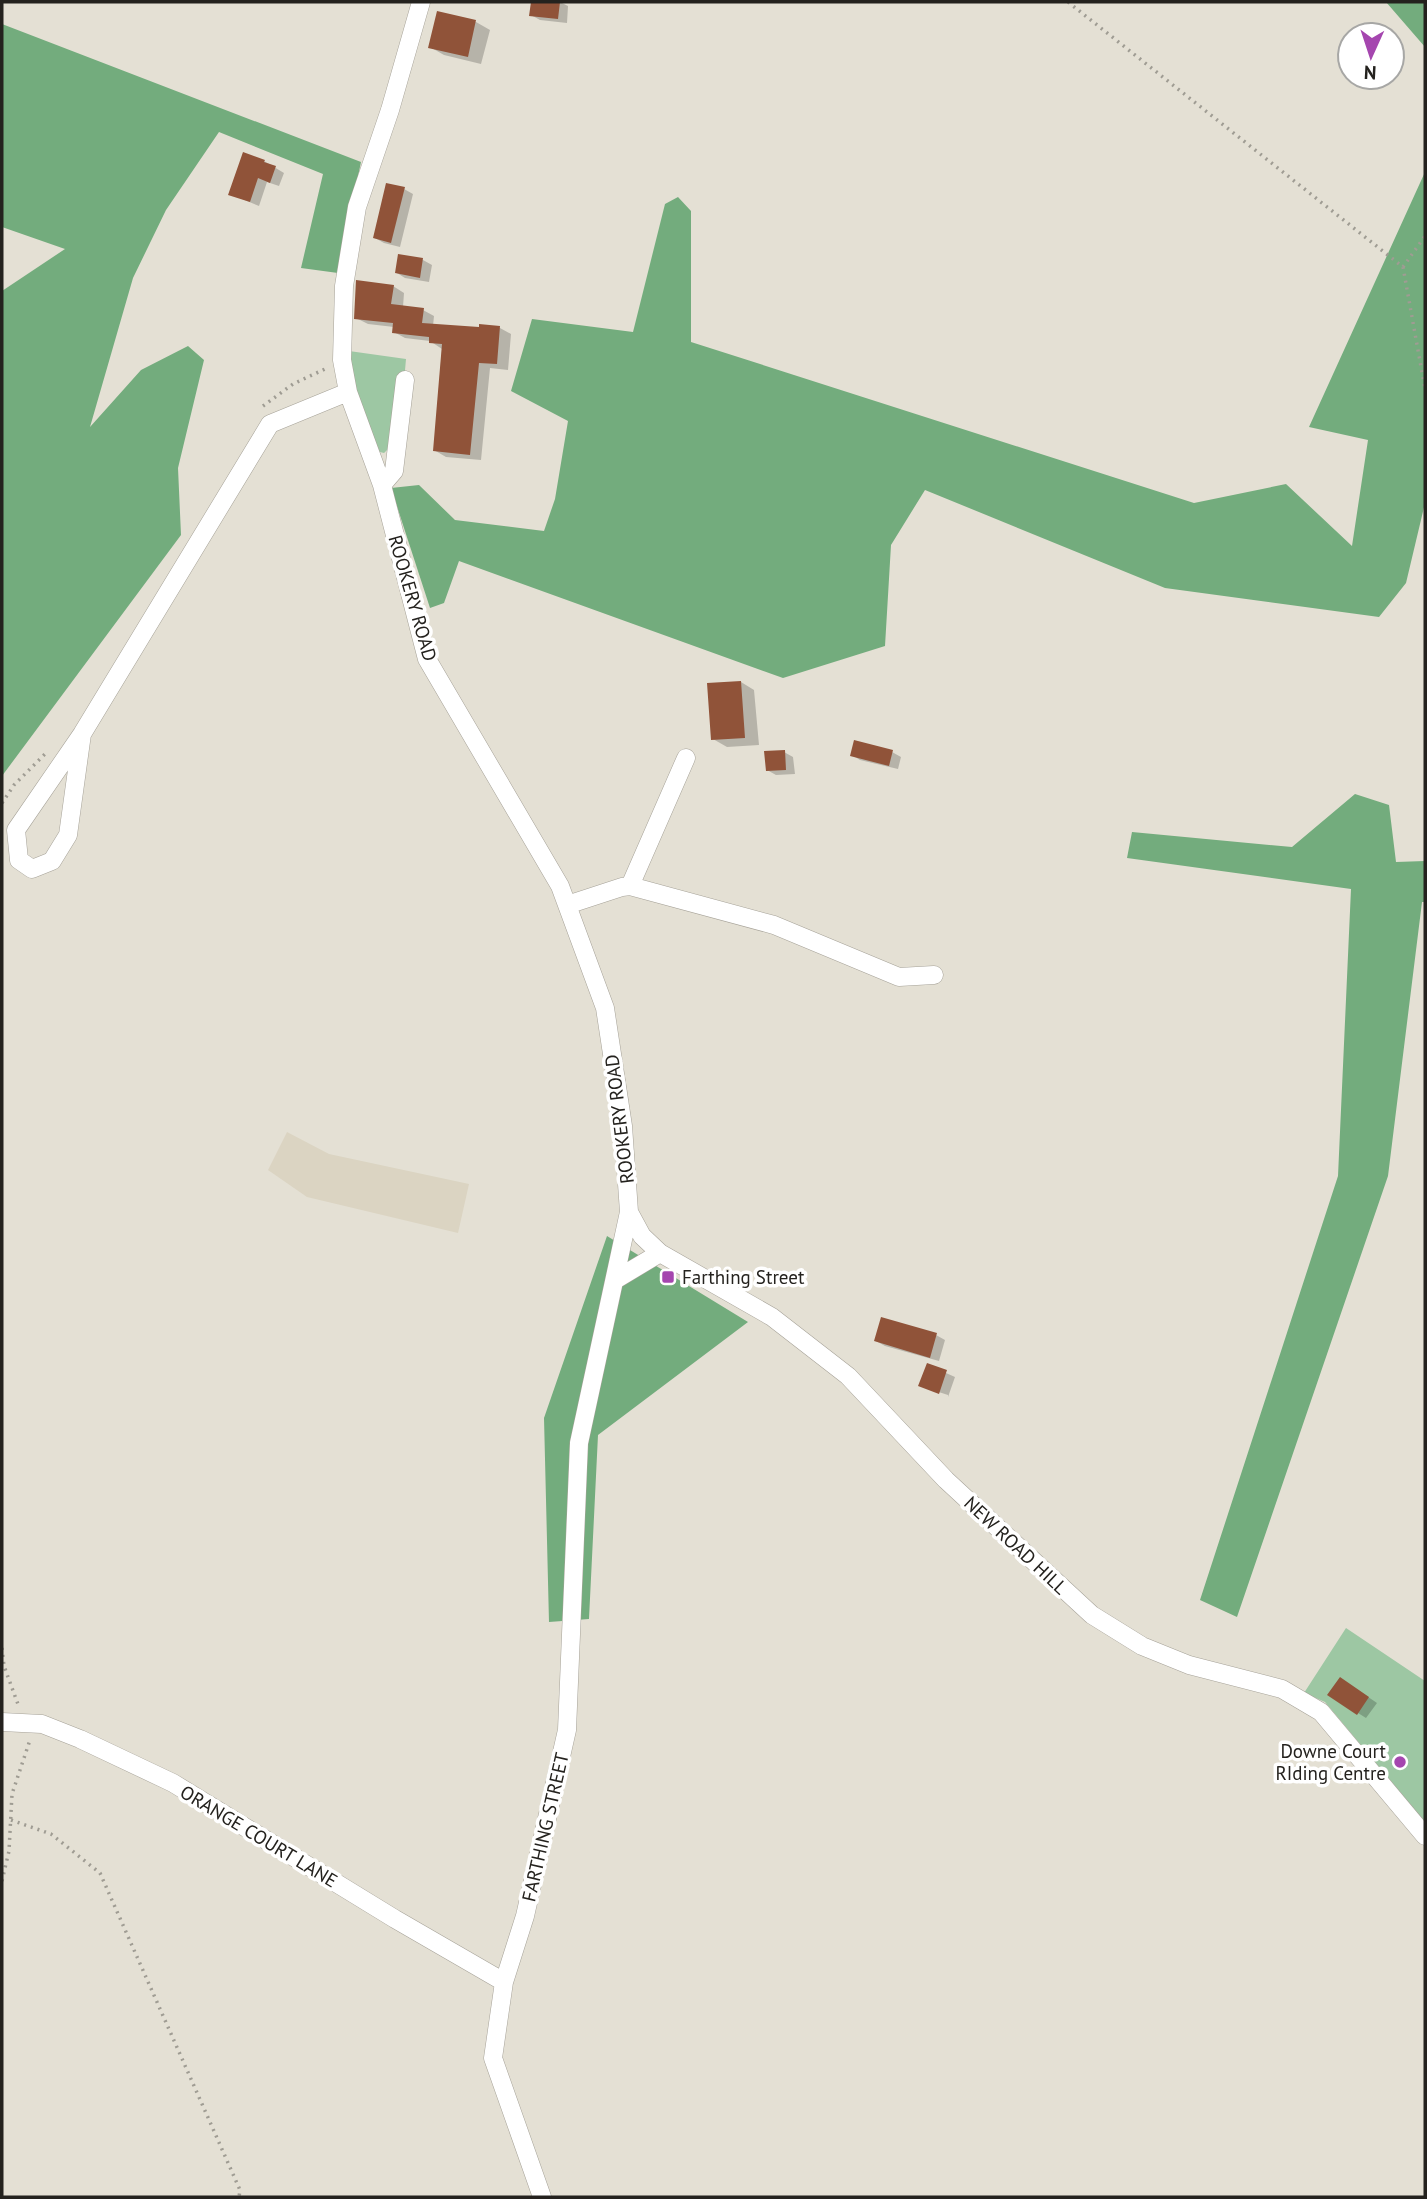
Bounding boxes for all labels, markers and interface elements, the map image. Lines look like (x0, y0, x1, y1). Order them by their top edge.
north arrow (1336, 21, 1406, 91)
text: N (1363, 61, 1377, 85)
street label: ROOKERY ROAD (384, 532, 442, 664)
street label: ROOKERY ROAD (599, 1053, 639, 1185)
place label: Farthing Street (682, 1265, 805, 1289)
marker: Farthing Street (660, 1269, 676, 1285)
street label: NEW ROAD HILL (959, 1491, 1073, 1599)
place label: Downe Court RIding Centre (1275, 1739, 1387, 1785)
street label: FARTHING STREET (516, 1750, 574, 1904)
marker: Downe Court RIding Centre (1392, 1754, 1408, 1770)
street label: ORANGE COURT LANE (176, 1780, 342, 1892)

